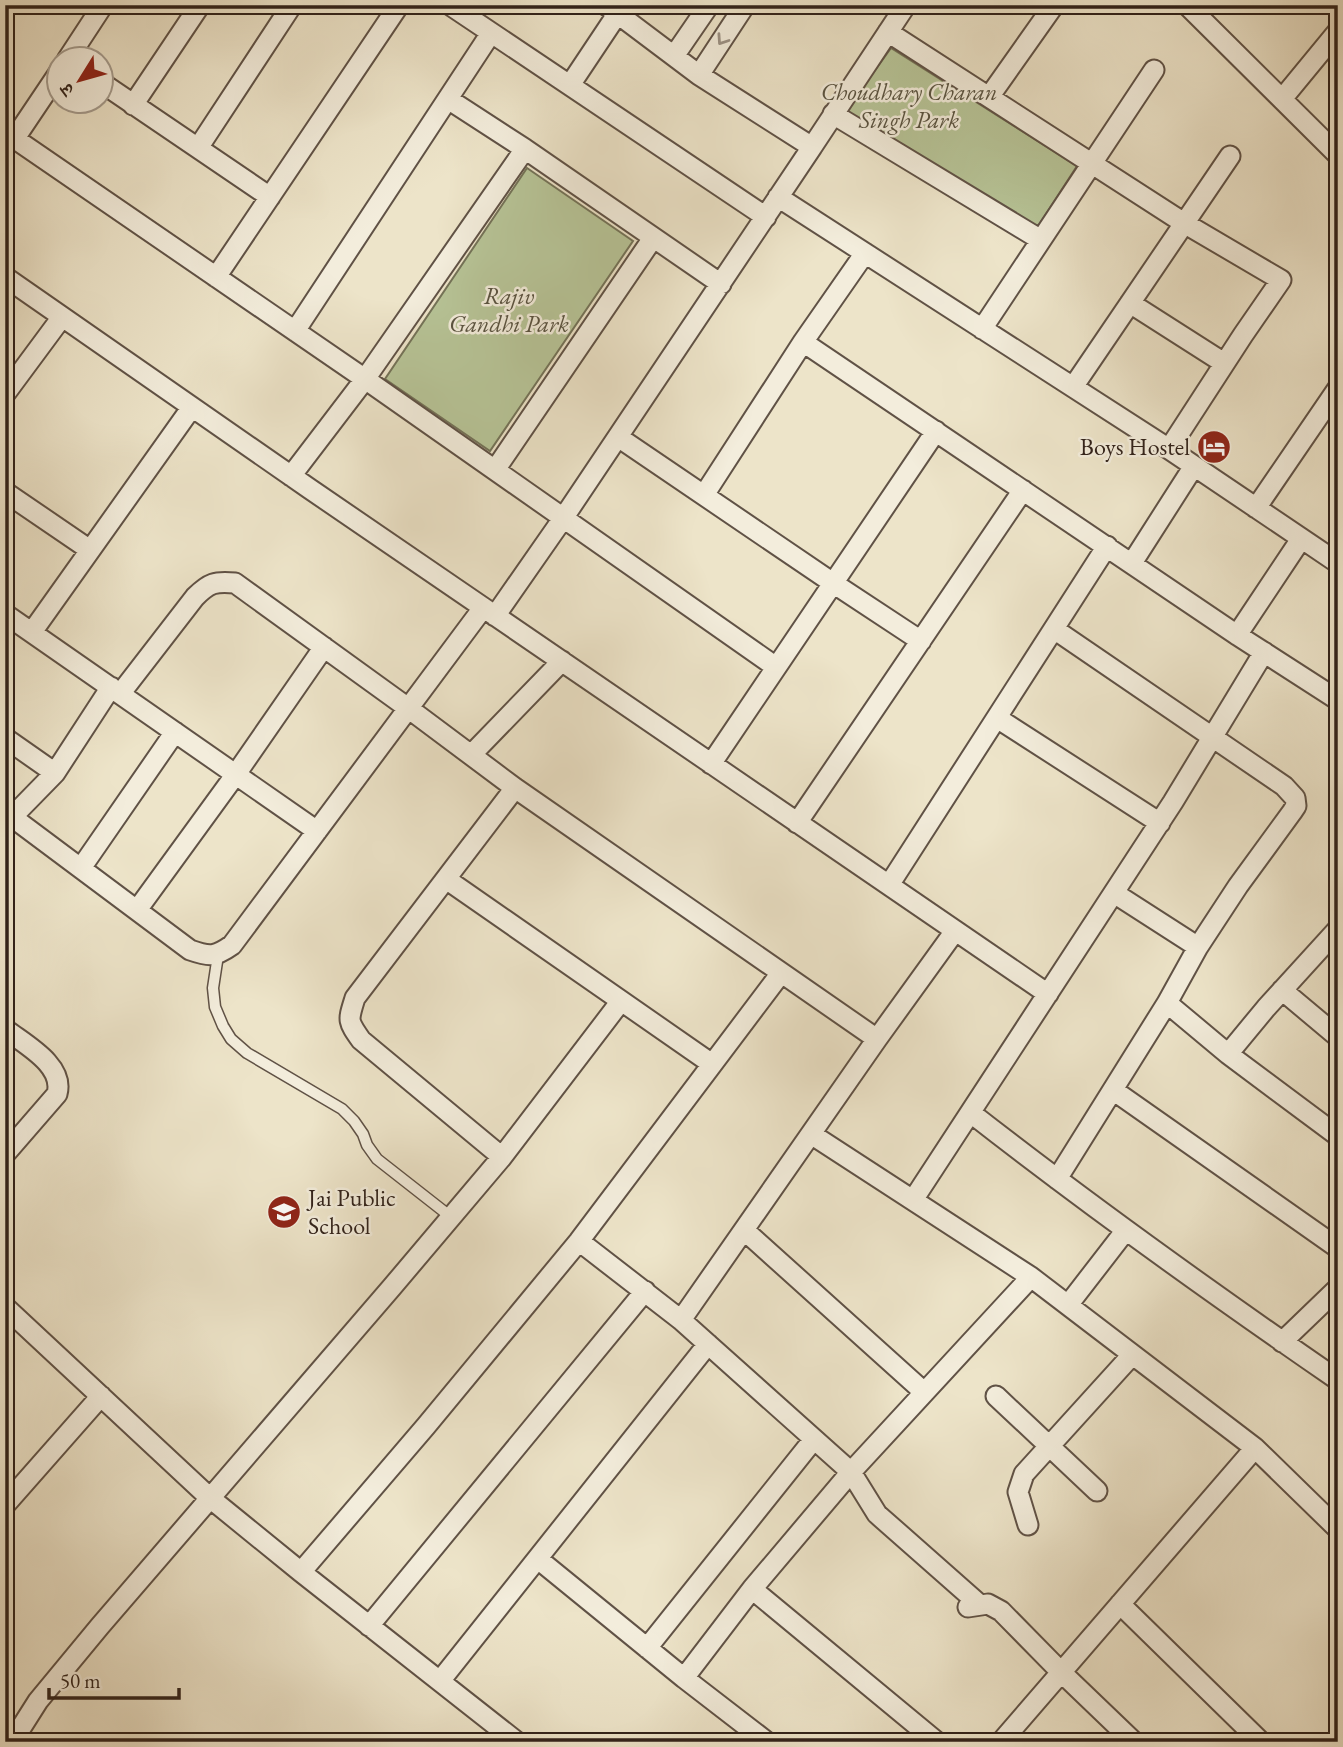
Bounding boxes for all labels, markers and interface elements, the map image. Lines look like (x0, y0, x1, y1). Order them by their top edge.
one-way arrow (718, 32, 730, 45)
north arrow (46, 46, 116, 116)
park label: Choudhary Charan Singh Park (821, 76, 997, 135)
text: उ (53, 77, 81, 103)
park label: Rajiv Gandhi Park (449, 280, 569, 339)
hotel icon: Boys Hostel (1195, 428, 1233, 466)
place label: Boys Hostel (1080, 431, 1190, 462)
place label: Jai Public School (306, 1182, 396, 1241)
school or university icon: Jai Public School (265, 1193, 303, 1231)
scale bar (49, 1656, 178, 1700)
text: 50 m (60, 1667, 101, 1694)

